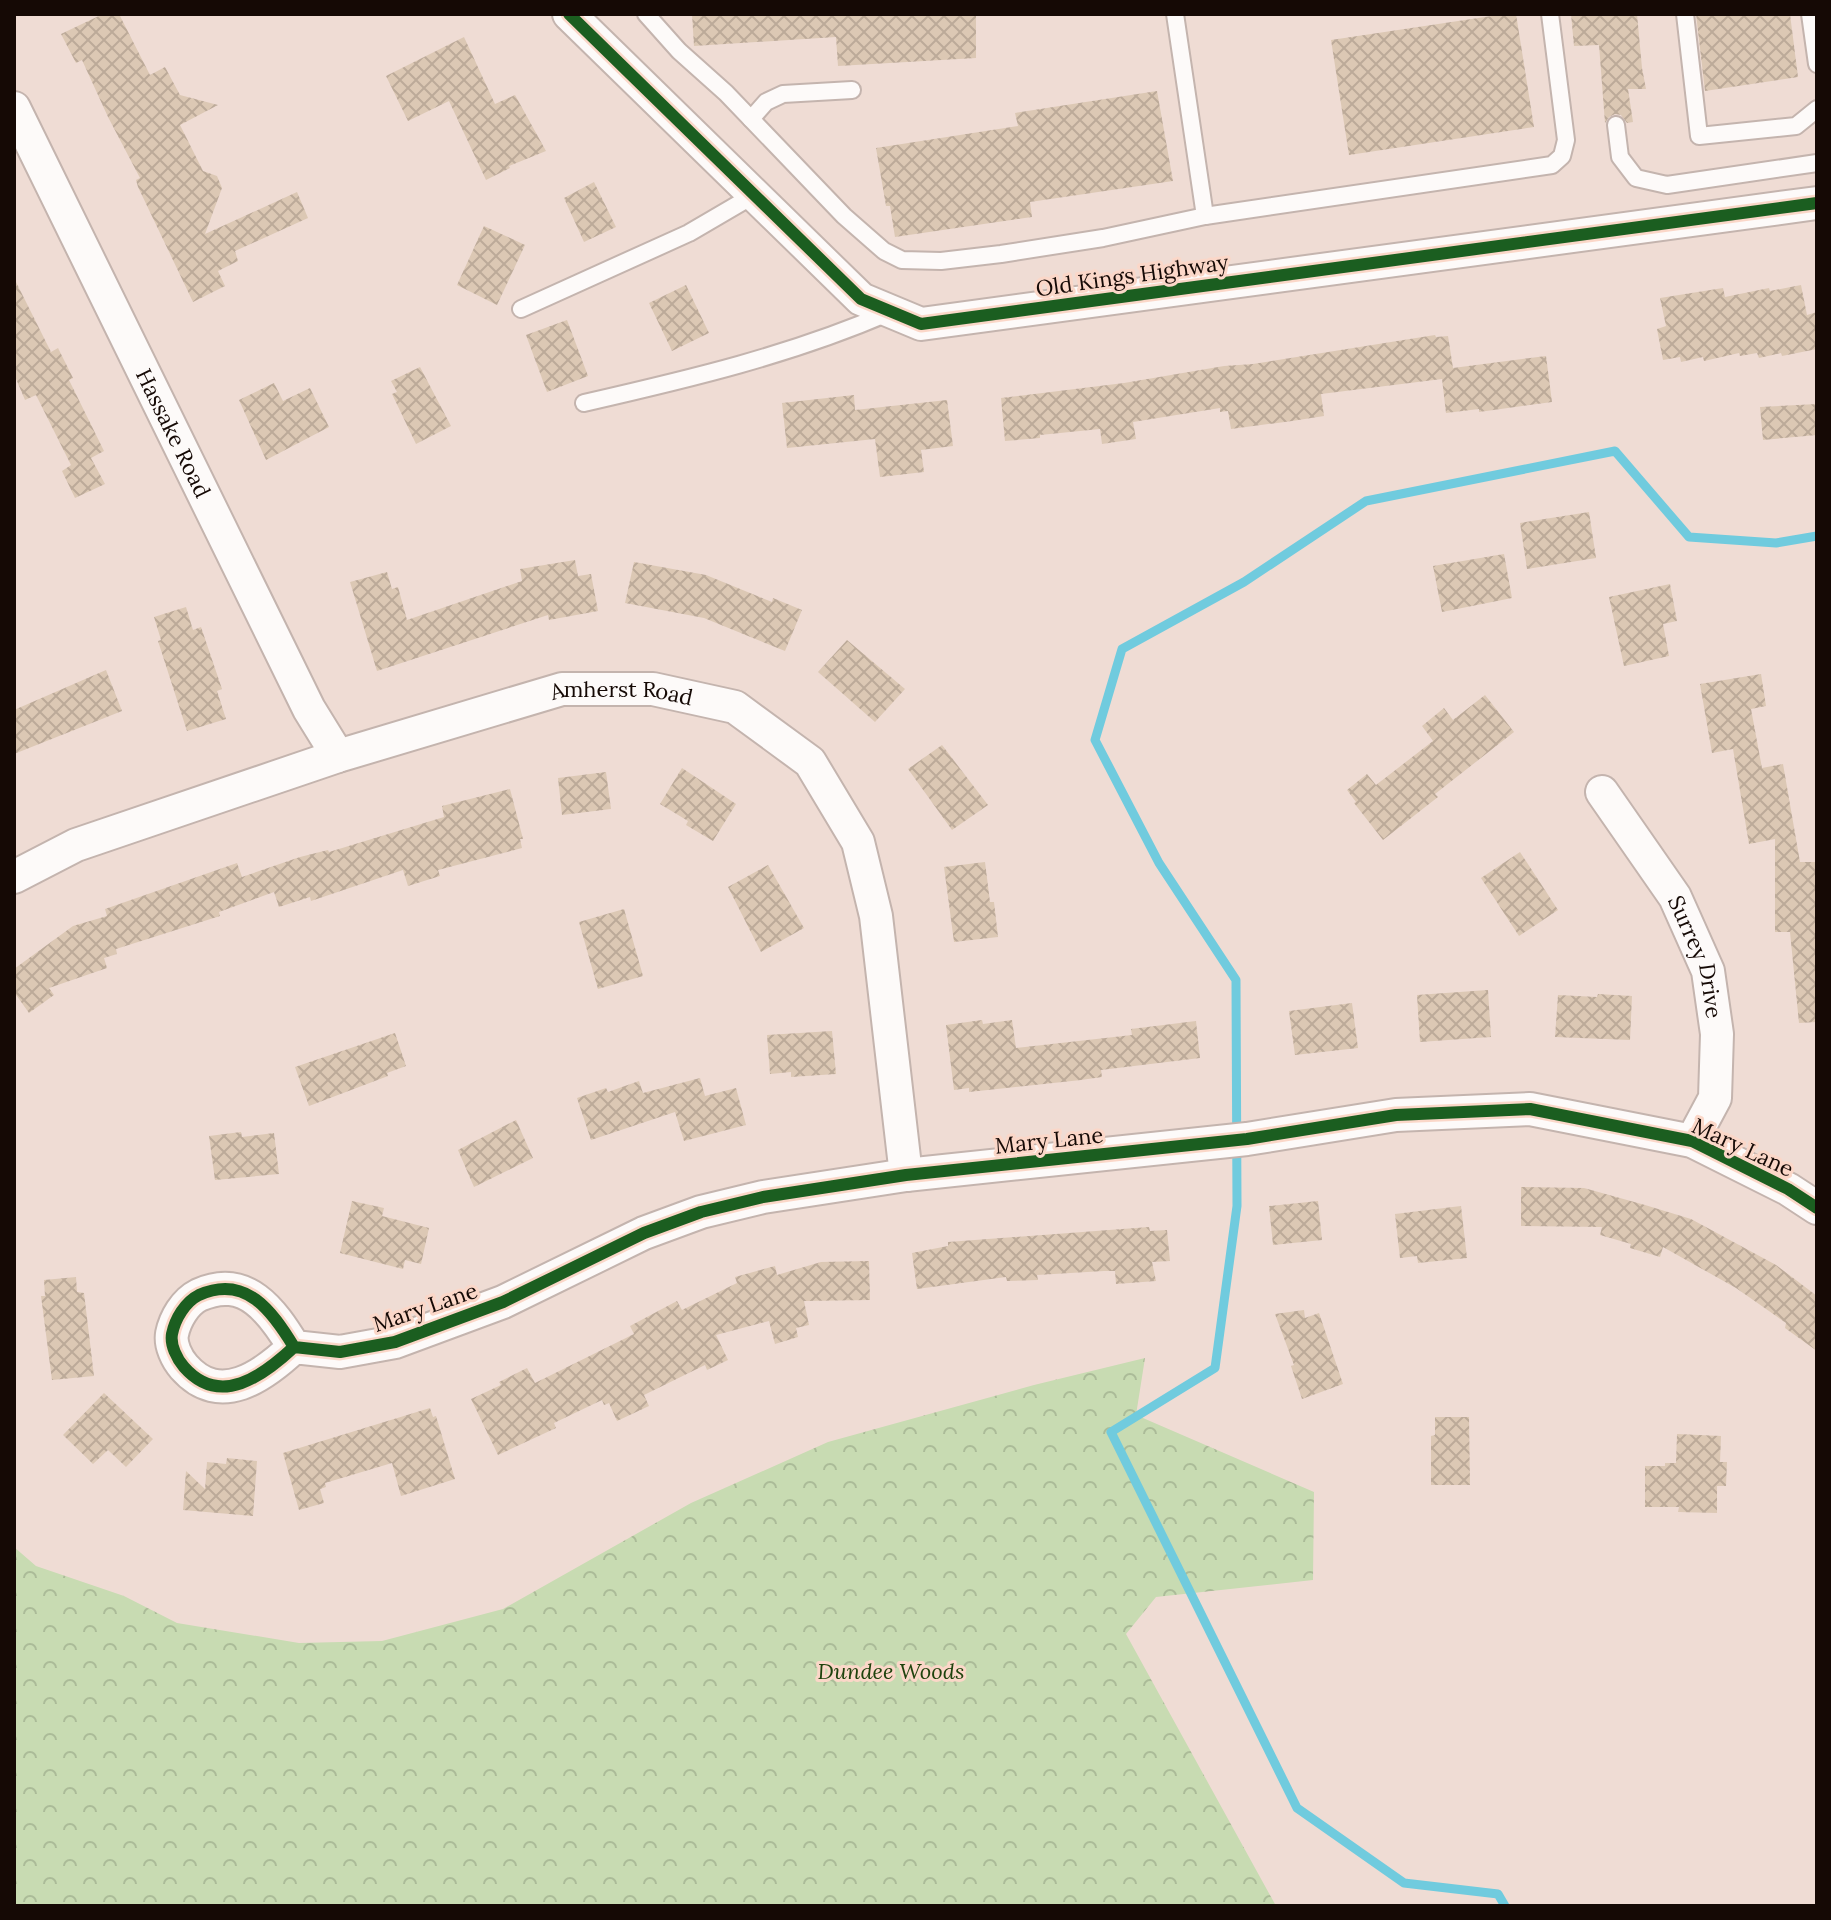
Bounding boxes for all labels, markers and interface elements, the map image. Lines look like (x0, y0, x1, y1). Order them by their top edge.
street label: Old Kings Highway (1034, 248, 1230, 302)
street label: Hassake Road (130, 364, 217, 502)
street label: Amherst Road (545, 675, 696, 711)
street label: Surrey Drive (1662, 891, 1729, 1020)
street label: Mary Lane (1688, 1111, 1798, 1183)
street label: Mary Lane (993, 1120, 1105, 1160)
street label: Mary Lane (369, 1276, 481, 1338)
park label: Dundee Woods (818, 1657, 964, 1685)

